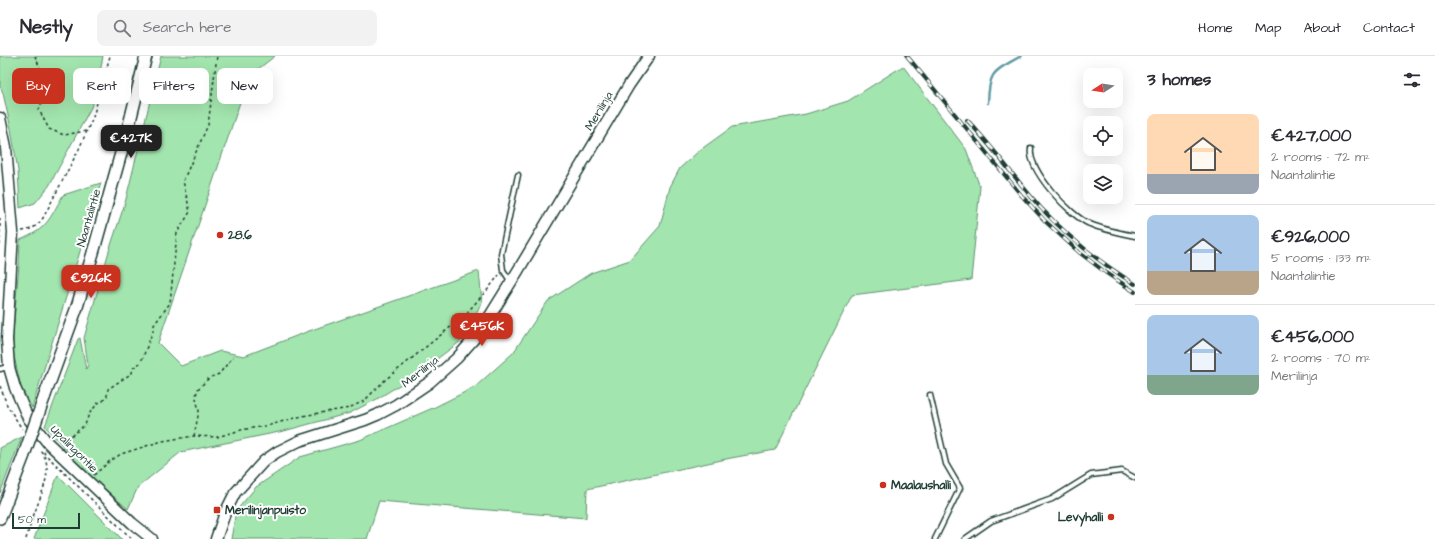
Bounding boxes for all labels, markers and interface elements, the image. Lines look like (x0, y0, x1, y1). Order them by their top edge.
search box (97, 10, 377, 46)
text: Nestly (20, 14, 73, 41)
icon: search (111, 17, 133, 39)
text: Search here (143, 17, 231, 38)
text: Home (1198, 18, 1233, 38)
text: Map (1255, 18, 1281, 38)
text: About (1303, 18, 1341, 38)
text: Contact (1363, 18, 1415, 38)
chip: Buy (12, 68, 65, 104)
chip: Rent (73, 68, 131, 104)
chip: Filters (139, 68, 209, 104)
chip: New (217, 68, 273, 104)
north arrow (1083, 68, 1123, 108)
map controls (1083, 68, 1123, 204)
text: 3 homes (1147, 68, 1211, 92)
icon: filters (1401, 69, 1423, 91)
street label: Merilinja (581, 88, 617, 134)
button: locate (1083, 116, 1123, 156)
text: €427,000 (1271, 124, 1351, 148)
pin: €427K (103, 125, 159, 159)
text: €427K (110, 129, 152, 147)
icon: home (1179, 130, 1227, 178)
text: 2 rooms · 72 m² (1271, 148, 1370, 166)
button: layers (1083, 164, 1123, 204)
text: Naantalintie (1271, 166, 1336, 184)
street label: Naantalintie (73, 187, 106, 249)
text: €926,000 (1271, 225, 1350, 249)
place label: 28.6 (227, 227, 252, 244)
marker: 28.6 (215, 230, 225, 240)
icon: home (1179, 231, 1227, 279)
text: 5 rooms · 133 m² (1271, 249, 1371, 267)
pin: €926K (63, 265, 119, 299)
text: Naantalintie (1271, 267, 1336, 285)
text: €926K (70, 269, 112, 287)
pin: €456K (454, 313, 510, 347)
text: €456K (460, 317, 504, 335)
text: €456,000 (1271, 325, 1354, 349)
icon: home (1179, 331, 1227, 379)
text: 2 rooms · 70 m² (1271, 349, 1371, 367)
street label: Merilinja (398, 352, 442, 392)
text: Merilinja (1271, 367, 1317, 385)
street label: Upalingontie (46, 421, 102, 478)
place label: Maalaushalli (891, 477, 951, 494)
marker: Maalaushalli (878, 480, 888, 490)
place label: Merilinjanpuisto (225, 502, 306, 520)
marker: Merilinjanpuisto (212, 505, 222, 515)
place label: Levyhalli (1058, 509, 1103, 527)
scale bar (12, 511, 80, 530)
text: 50 m (18, 512, 46, 527)
marker: Levyhalli (1106, 512, 1116, 522)

